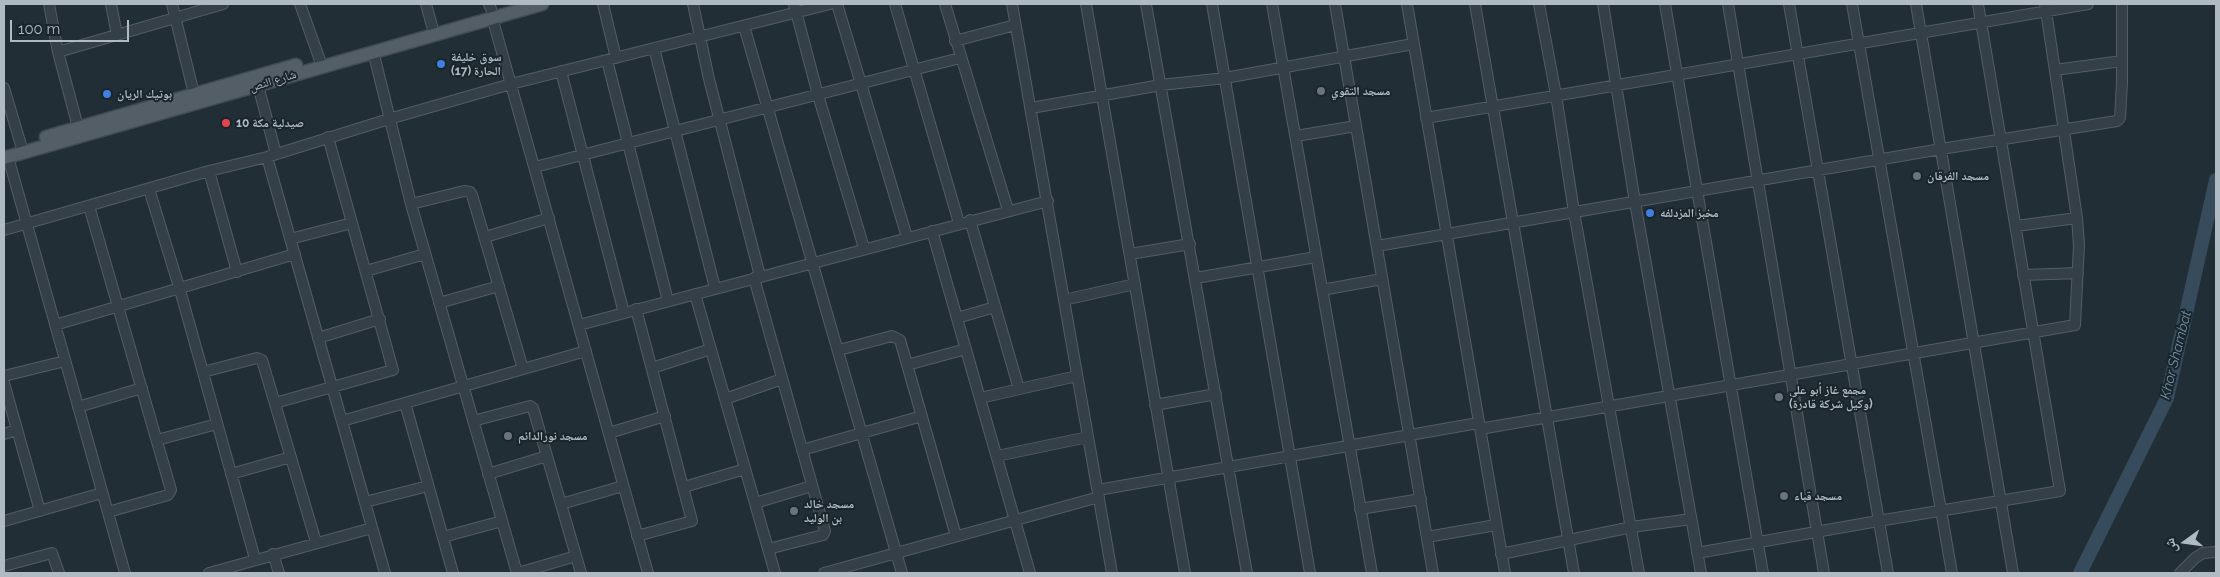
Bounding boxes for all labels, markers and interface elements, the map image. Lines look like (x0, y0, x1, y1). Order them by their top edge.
scale bar (12, 10, 131, 42)
text: 100 m (18, 20, 60, 38)
place label: سوق خليفة الحارة (17) (451, 50, 502, 78)
marker: سوق خليفة الحارة (17) (435, 58, 447, 70)
street label: شارع النص (248, 67, 298, 95)
place label: مسجد التقوي (1331, 84, 1390, 98)
marker: مسجد التقوي (1315, 85, 1327, 97)
place label: بوتيك الريان (117, 87, 172, 101)
marker: بوتيك الريان (101, 88, 113, 100)
place label: صيدلية مكة 10 (236, 116, 304, 130)
marker: صيدلية مكة 10 (220, 117, 232, 129)
place label: مسجد الفرقان (1927, 169, 1989, 183)
marker: مسجد الفرقان (1911, 170, 1923, 182)
place label: مخبز المزدلفه (1660, 206, 1719, 220)
marker: مخبز المزدلفه (1644, 207, 1656, 219)
water label: Khor Shambat (2157, 309, 2195, 401)
place label: مجمع غاز أبو علي (وكيل شركة قادرة) (1789, 383, 1873, 411)
marker: مجمع غاز أبو علي (وكيل شركة قادرة) (1773, 391, 1785, 403)
place label: مسجد نورالدائم (518, 429, 588, 443)
marker: مسجد نورالدائم (502, 430, 514, 442)
place label: مسجد قباء (1794, 489, 1842, 503)
marker: مسجد قباء (1778, 490, 1790, 502)
place label: مسجد خالد بن الوليد (804, 497, 854, 525)
marker: مسجد خالد بن الوليد (788, 505, 800, 517)
north arrow (2160, 517, 2210, 567)
text: ش (2161, 536, 2180, 555)

